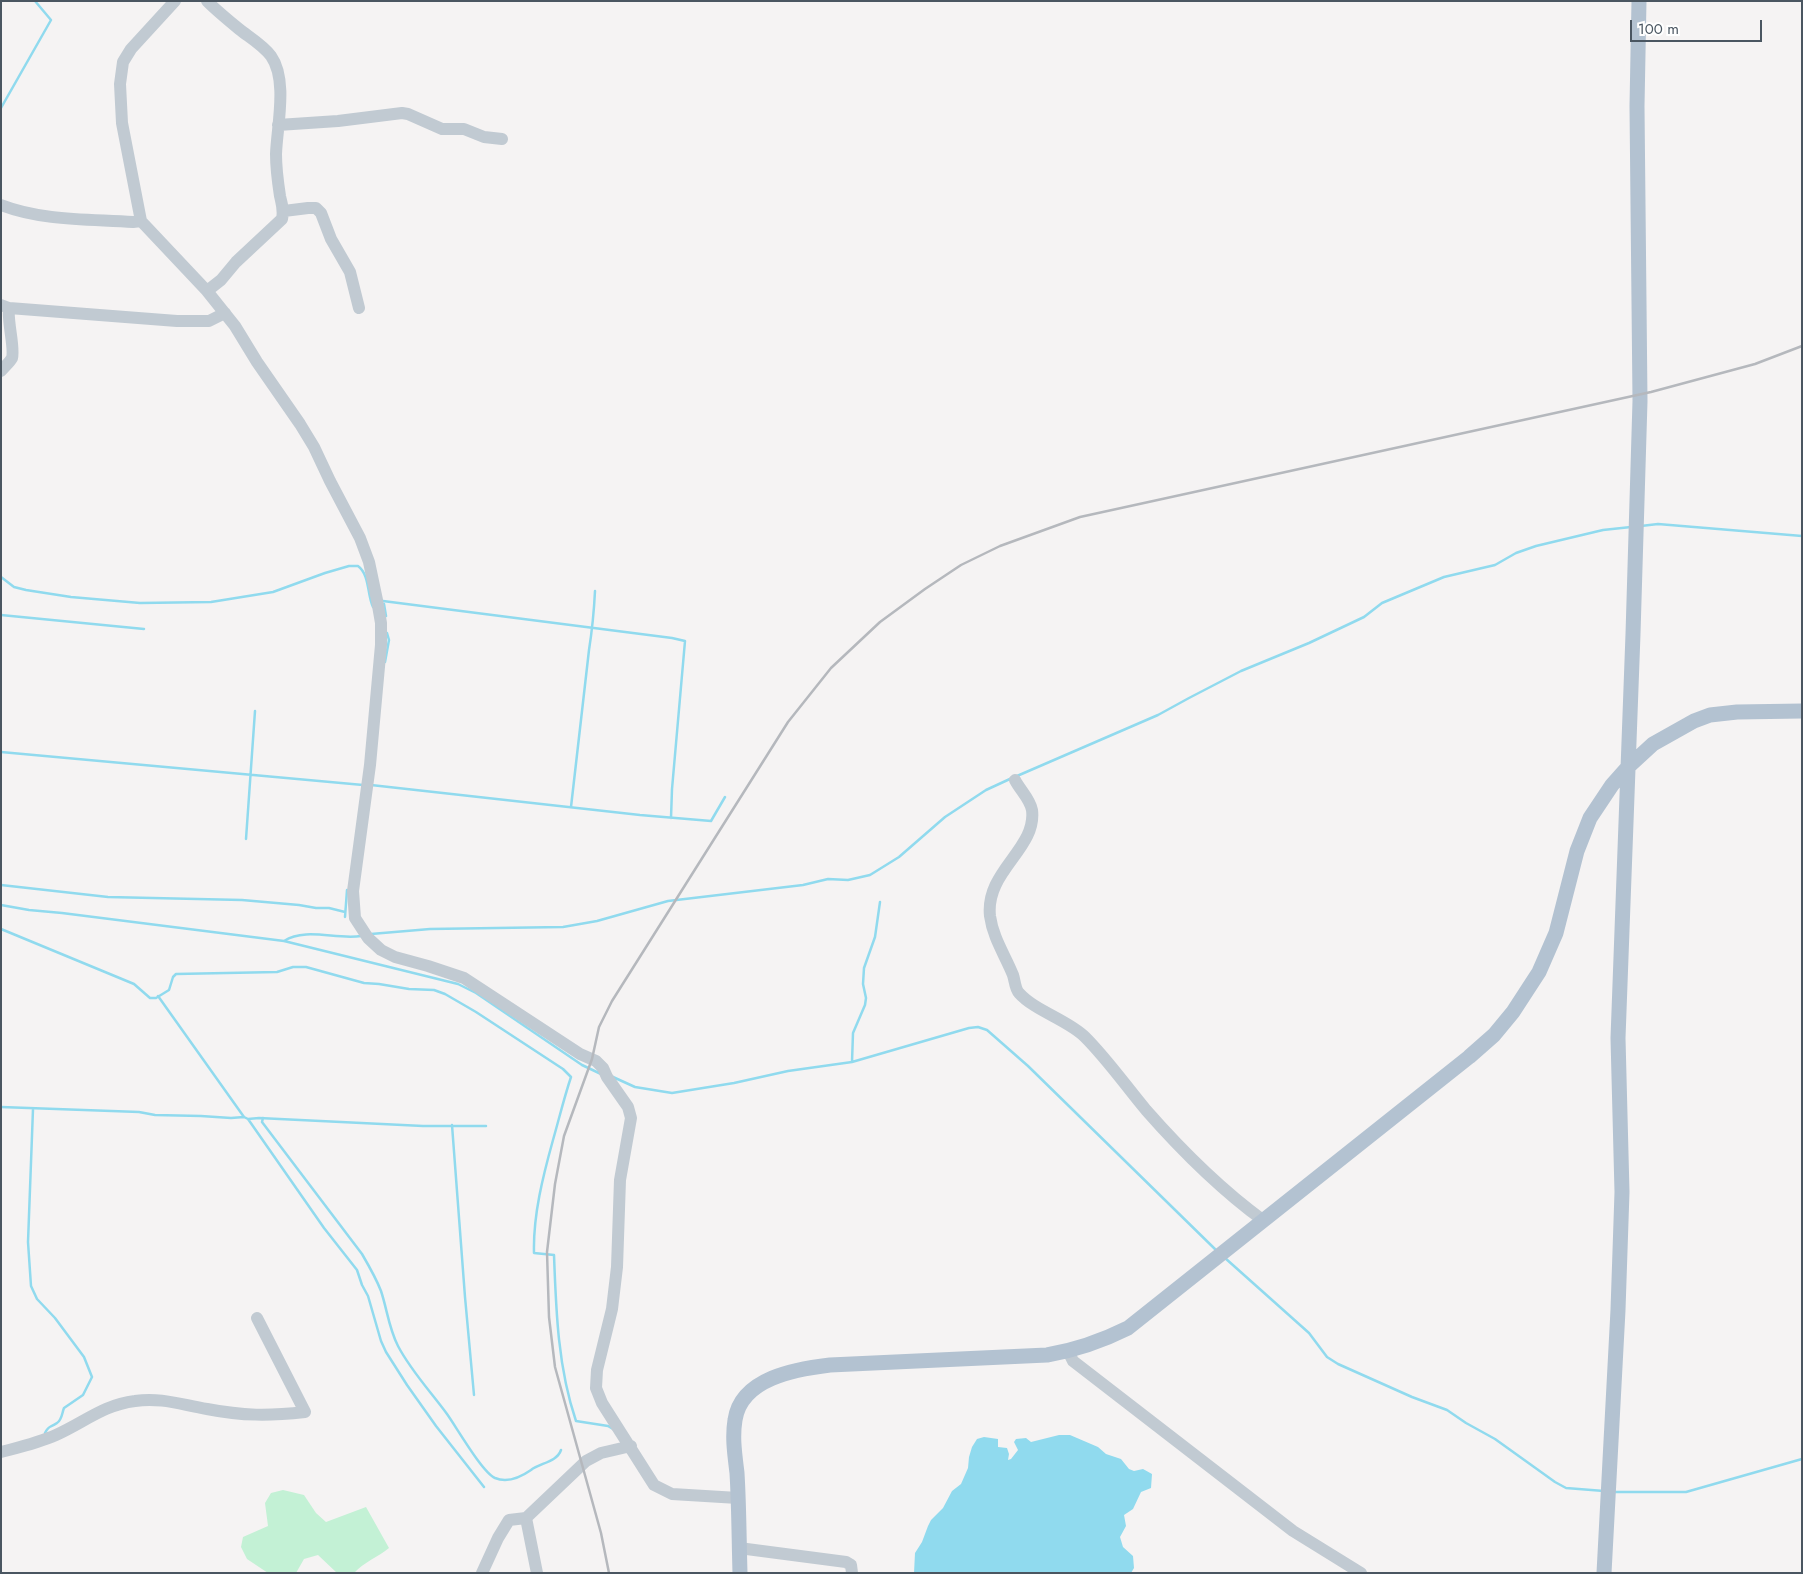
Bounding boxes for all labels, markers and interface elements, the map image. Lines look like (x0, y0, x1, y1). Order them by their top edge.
scale bar (1633, 10, 1766, 42)
text: 100 m (1638, 18, 1679, 40)

